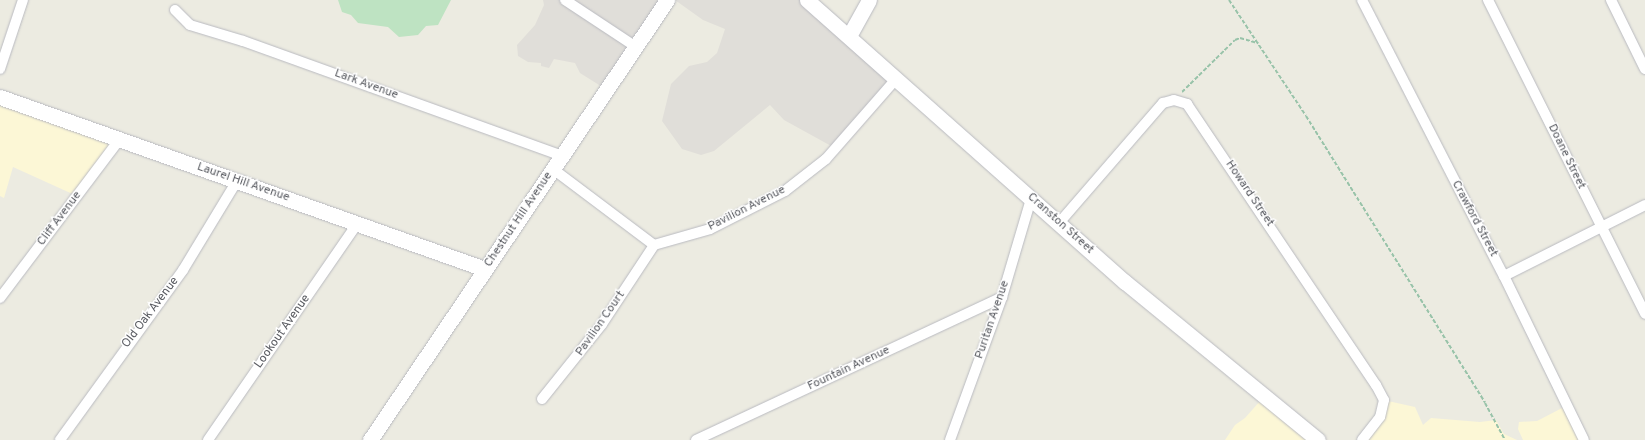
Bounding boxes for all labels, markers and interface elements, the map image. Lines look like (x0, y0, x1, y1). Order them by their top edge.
street label: Lark Avenue (332, 67, 400, 103)
street label: Doane Street (1544, 122, 1588, 192)
street label: Howard Street (1222, 158, 1276, 230)
street label: Laurel Hill Avenue (195, 160, 291, 206)
street label: Chestnut Hill Avenue (482, 169, 556, 271)
street label: Crawford Street (1448, 178, 1500, 260)
street label: Pavilion Avenue (706, 183, 788, 235)
street label: Cliff Avenue (35, 189, 85, 249)
street label: Cranston Street (1024, 190, 1096, 258)
street label: Old Oak Avenue (119, 274, 183, 352)
street label: Puritan Avenue (973, 279, 1013, 361)
street label: Pavilion Court (573, 289, 629, 359)
street label: Lookout Avenue (252, 292, 314, 372)
street label: Fountain Avenue (805, 344, 893, 394)

